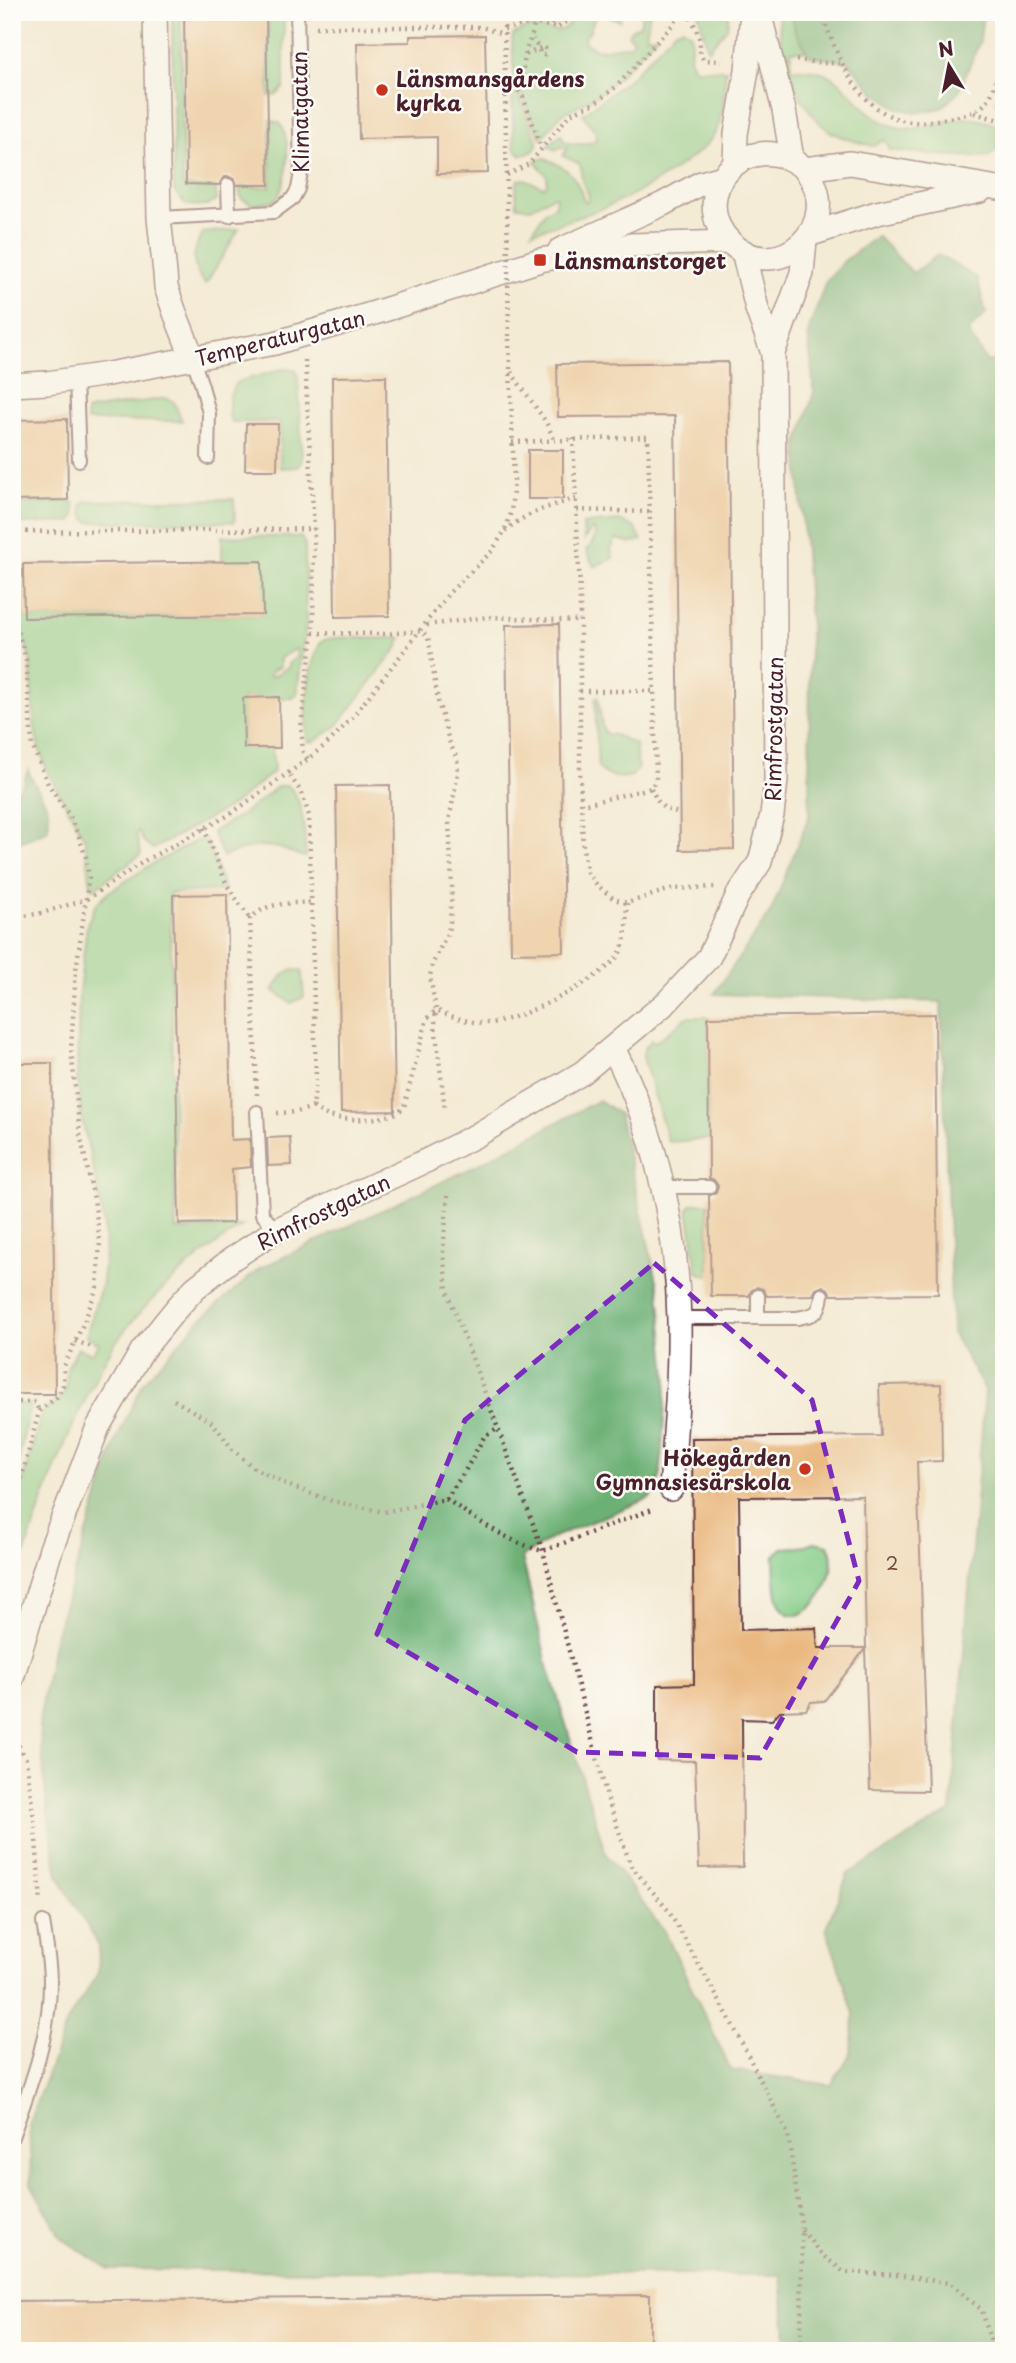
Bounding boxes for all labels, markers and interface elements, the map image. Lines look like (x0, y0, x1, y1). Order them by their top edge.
north arrow (914, 32, 984, 102)
text: N (936, 33, 956, 63)
street label: Klimatgatan (282, 51, 316, 173)
place label: Länsmansgårdens kyrka (396, 62, 585, 118)
marker: Länsmansgårdens kyrka (374, 82, 390, 98)
place label: Länsmanstorget (554, 244, 726, 276)
marker: Länsmanstorget (532, 252, 548, 268)
street label: Temperaturgatan (192, 300, 368, 374)
street label: Rimfrostgatan (756, 656, 790, 802)
street label: Rimfrostgatan (251, 1165, 395, 1257)
place label: Hökegården Gymnasiesärskola (595, 1441, 791, 1497)
marker: Hökegården Gymnasiesärskola (797, 1461, 813, 1477)
house number: 2 (886, 1549, 898, 1576)

